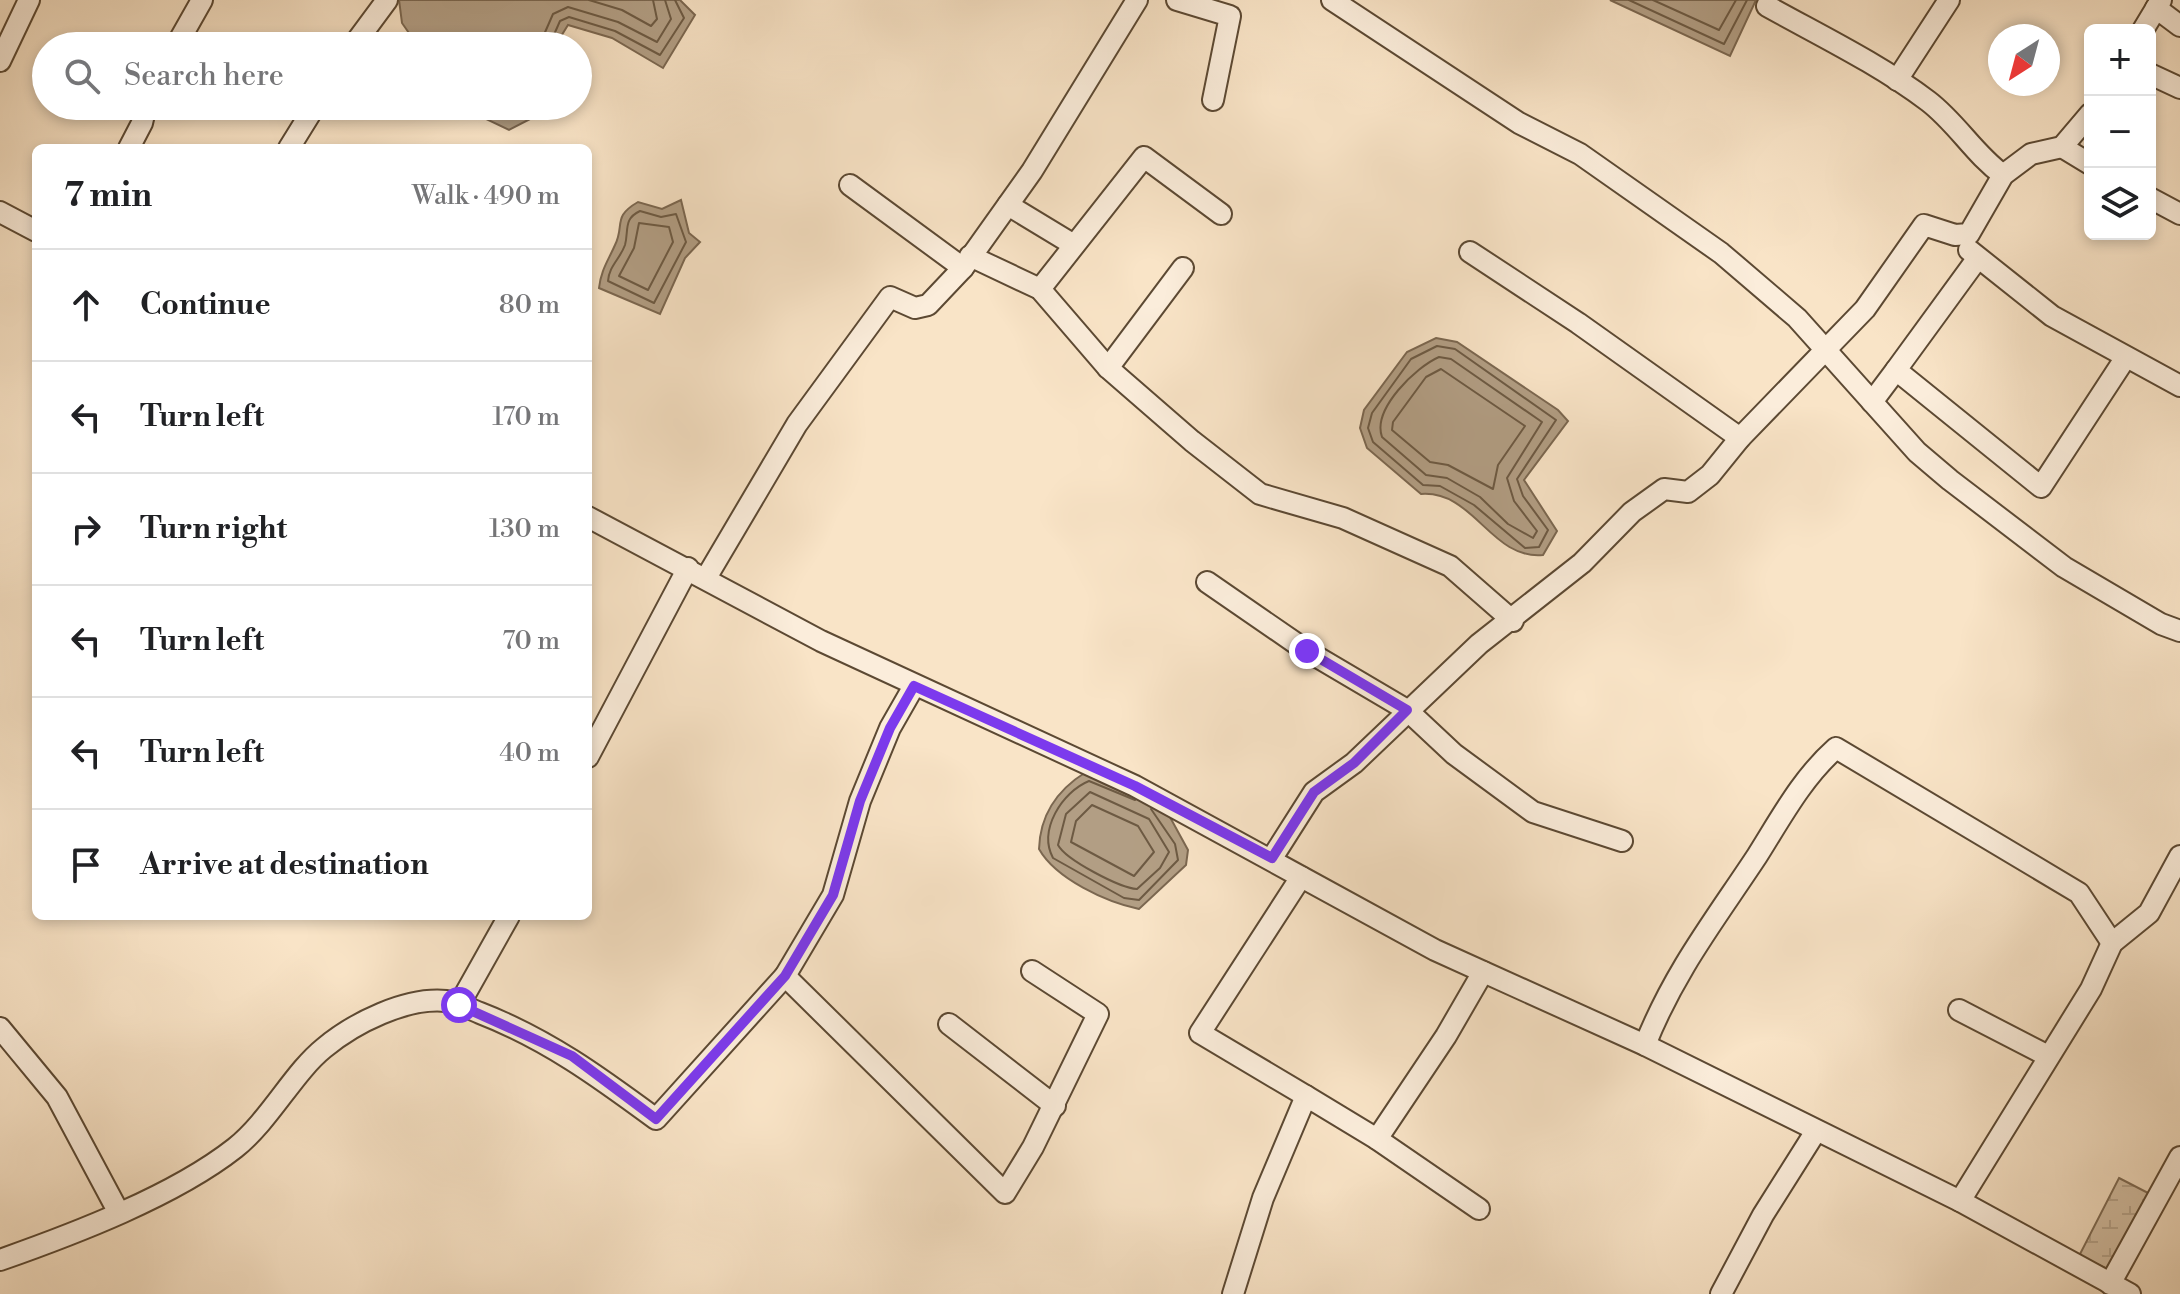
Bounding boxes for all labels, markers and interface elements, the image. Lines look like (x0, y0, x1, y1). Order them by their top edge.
north arrow (1988, 24, 2060, 96)
map controls (2084, 24, 2156, 240)
button: + (2084, 24, 2156, 96)
search box (32, 32, 592, 120)
icon: search (60, 54, 104, 98)
text: Search here (124, 57, 284, 95)
button: − (2084, 96, 2156, 168)
button: layers (2084, 168, 2156, 240)
text: 7 min (64, 175, 152, 217)
text: Walk · 490 m (412, 180, 560, 212)
icon: ahead (64, 283, 108, 327)
text: Continue (140, 286, 271, 324)
text: 80 m (499, 289, 560, 321)
icon: left (64, 395, 108, 439)
text: Turn left (140, 398, 264, 436)
text: 170 m (492, 401, 560, 433)
icon: right (64, 507, 108, 551)
text: Turn right (140, 510, 287, 548)
text: 130 m (489, 513, 560, 545)
icon: left (64, 619, 108, 663)
text: Turn left (140, 622, 264, 660)
text: 70 m (502, 625, 560, 657)
route end (1289, 633, 1325, 669)
icon: left (64, 731, 108, 775)
text: Turn left (140, 734, 264, 772)
text: 40 m (499, 737, 560, 769)
icon: arrive (64, 843, 108, 887)
text: Arrive at destination (140, 846, 429, 884)
route start (441, 987, 477, 1023)

